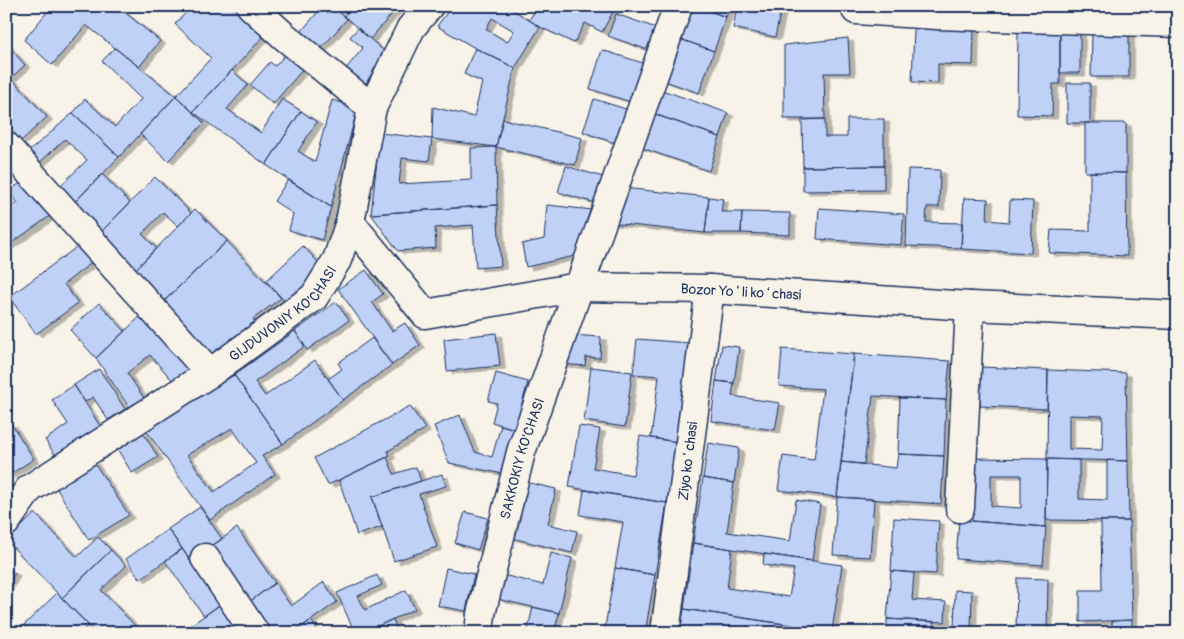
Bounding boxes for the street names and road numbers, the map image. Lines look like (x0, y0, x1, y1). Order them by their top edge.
street label: GIJDUVONIY KO'CHASI (226, 263, 340, 365)
street label: Bozor Yoʻli koʻchasi (680, 280, 802, 304)
street label: SAKKOKIY KO'CHASI (496, 396, 548, 521)
street label: Ziyo koʻchasi (675, 420, 701, 501)

